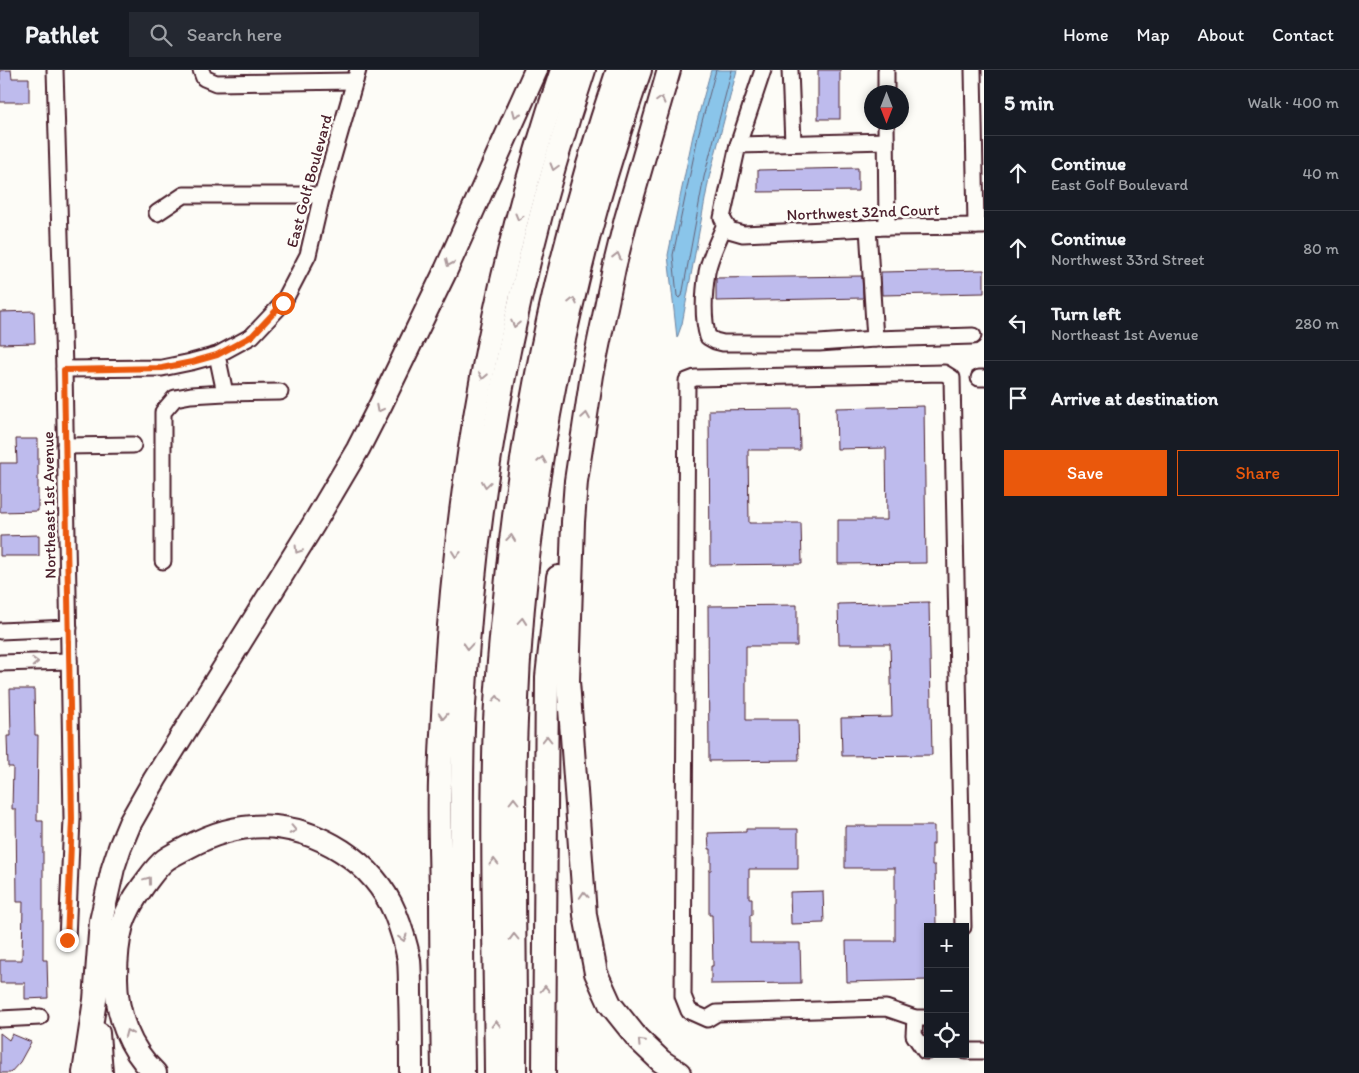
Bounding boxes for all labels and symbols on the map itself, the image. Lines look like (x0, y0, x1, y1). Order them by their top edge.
north arrow (864, 85, 909, 130)
one-way arrow (655, 96, 665, 104)
one-way arrow (511, 109, 522, 118)
street label: East Golf Boulevard (282, 112, 336, 250)
one-way arrow (550, 162, 560, 170)
street label: Northwest 32nd Court (786, 200, 940, 224)
one-way arrow (514, 213, 524, 221)
one-way arrow (611, 252, 622, 261)
one-way arrow (445, 258, 456, 267)
route start (272, 292, 295, 315)
one-way arrow (567, 296, 578, 305)
one-way arrow (510, 320, 521, 329)
one-way arrow (478, 372, 489, 380)
one-way arrow (375, 404, 385, 413)
one-way arrow (580, 411, 590, 420)
street label: Northeast 1st Avenue (38, 431, 60, 579)
one-way arrow (537, 456, 547, 464)
one-way arrow (481, 481, 492, 489)
one-way arrow (505, 533, 516, 541)
one-way arrow (294, 545, 304, 554)
one-way arrow (451, 550, 462, 558)
one-way arrow (517, 617, 528, 625)
one-way arrow (463, 642, 474, 650)
one-way arrow (31, 657, 39, 667)
one-way arrow (491, 695, 502, 703)
one-way arrow (438, 712, 449, 720)
one-way arrow (541, 735, 552, 743)
one-way arrow (509, 797, 519, 804)
one-way arrow (289, 824, 298, 835)
one-way arrow (489, 858, 499, 866)
one-way arrow (142, 876, 151, 886)
one-way arrow (579, 891, 590, 899)
route end (56, 929, 79, 952)
one-way arrow (397, 933, 408, 942)
one-way arrow (509, 933, 520, 941)
one-way arrow (540, 985, 550, 993)
one-way arrow (491, 1020, 501, 1028)
one-way arrow (123, 1029, 134, 1038)
one-way arrow (638, 1039, 647, 1048)

